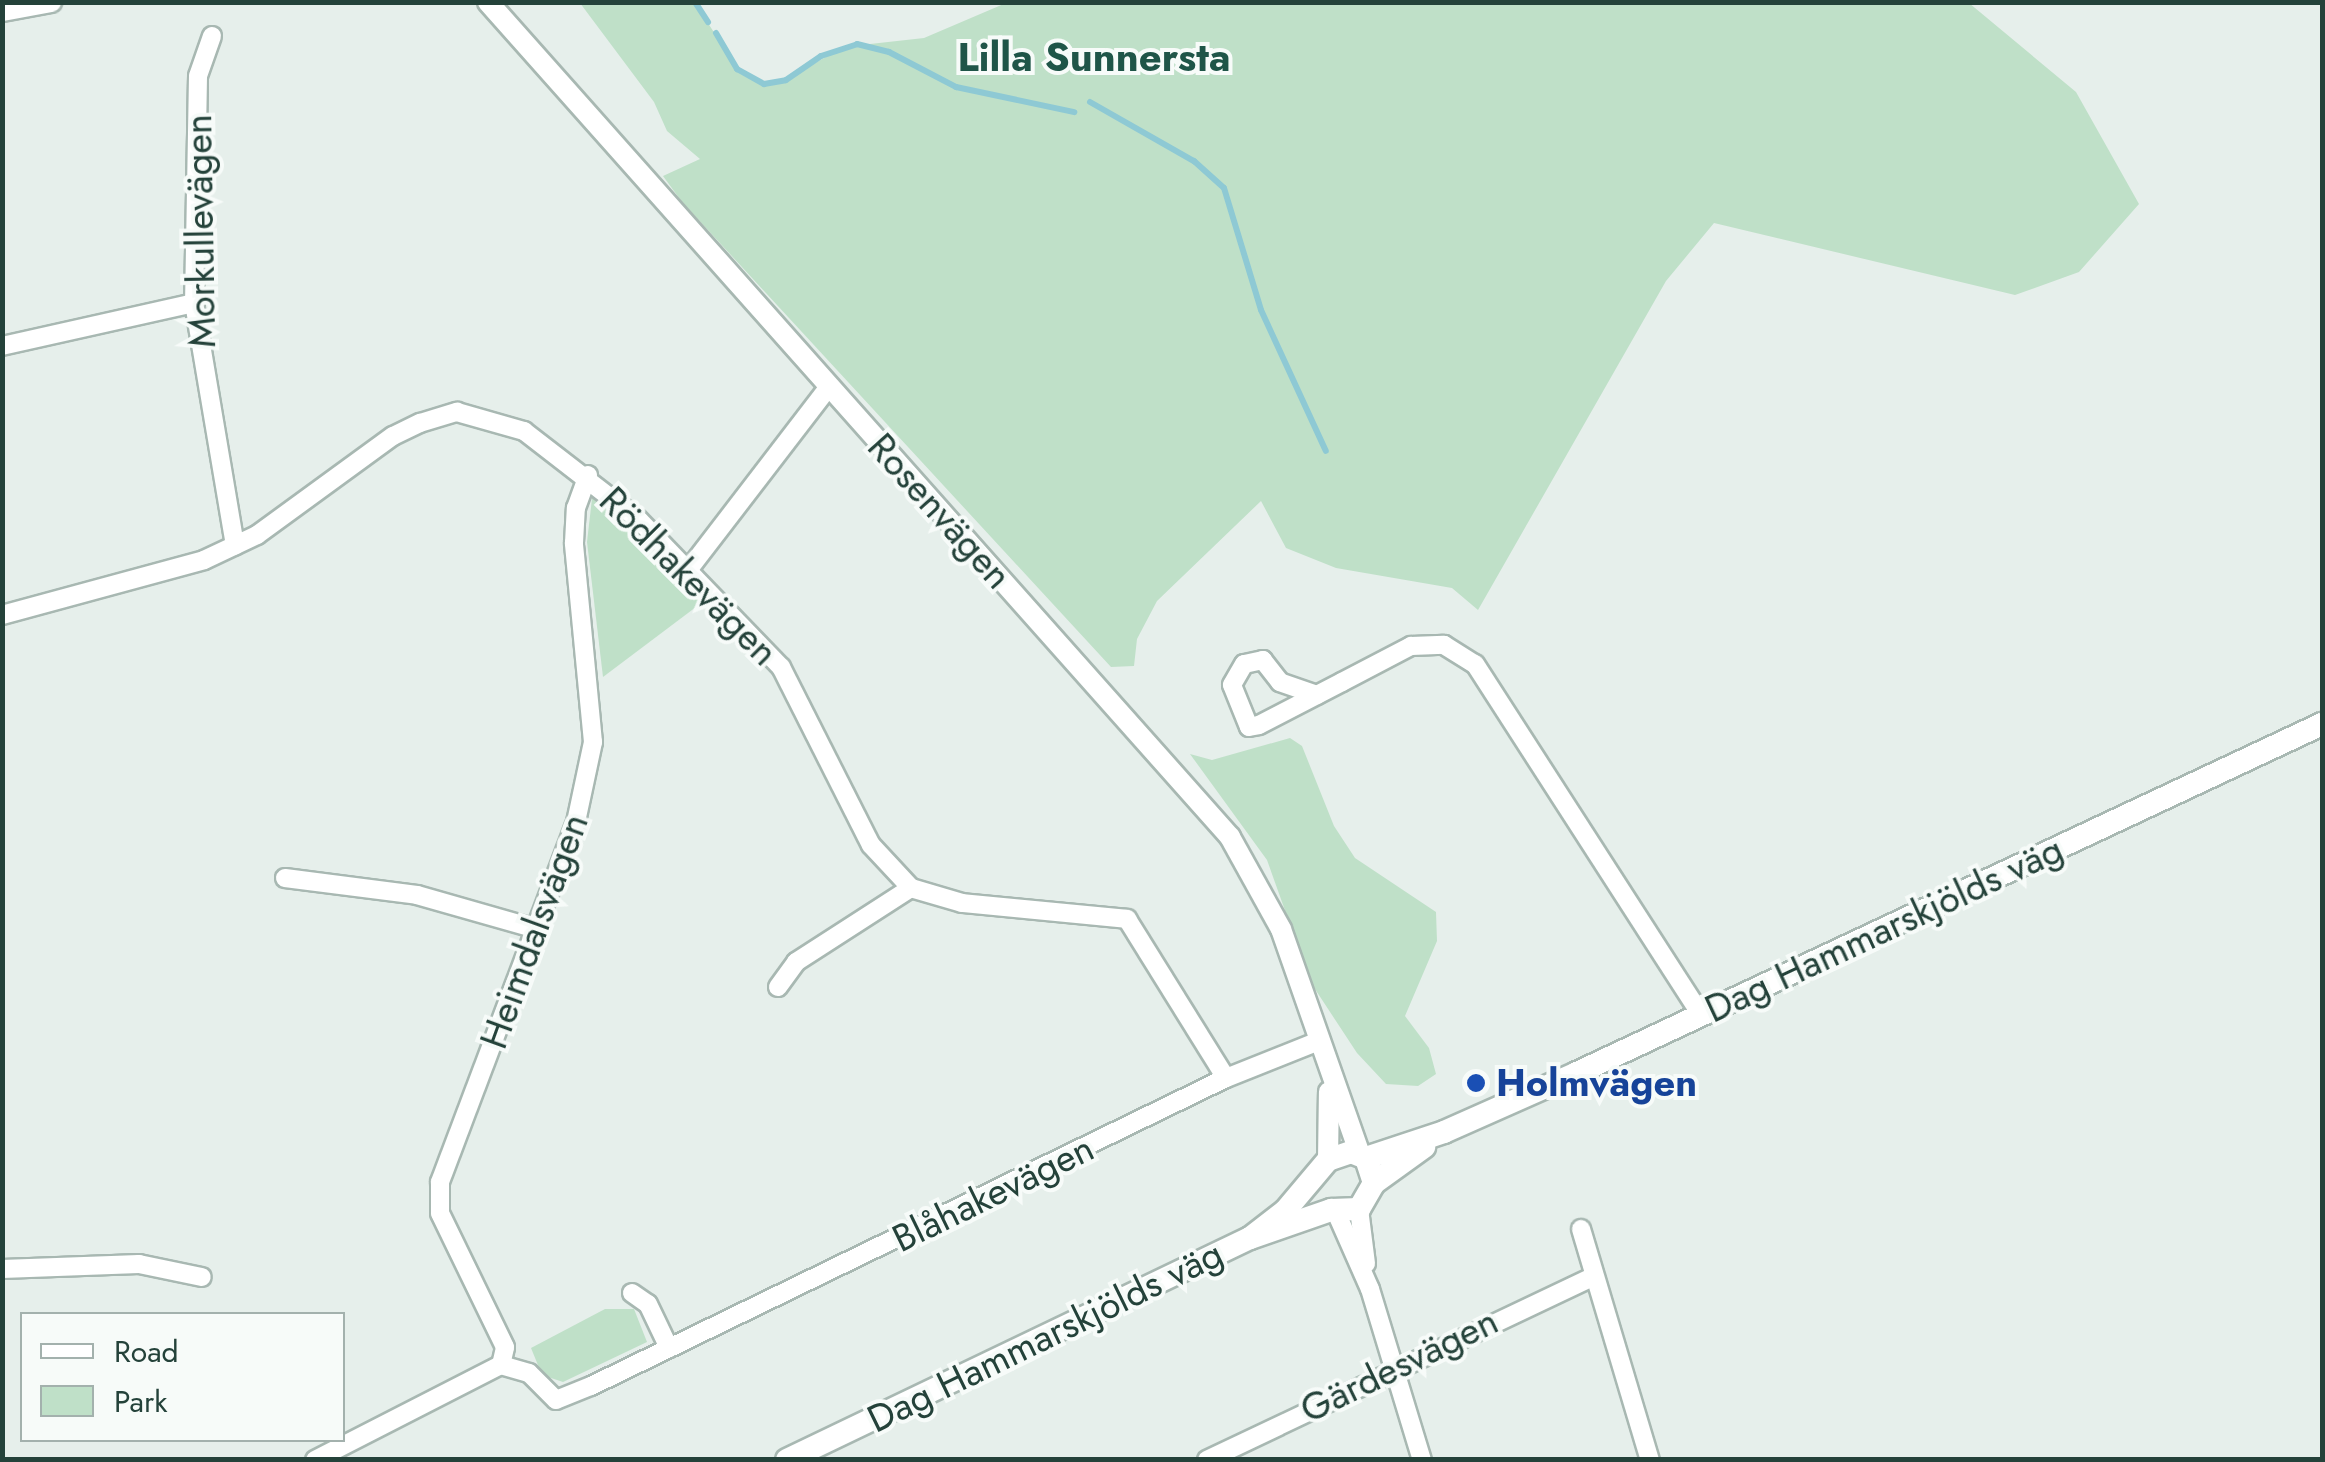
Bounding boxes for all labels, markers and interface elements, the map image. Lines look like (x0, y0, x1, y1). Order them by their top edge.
district label: Lilla Sunnersta (957, 33, 1231, 81)
street label: Morkullevägen (175, 114, 225, 348)
street label: Rosenvägen (858, 424, 1022, 598)
street label: Rödhakevägen (590, 477, 788, 675)
street label: Heimdalsvägen (470, 807, 598, 1055)
street label: Dag Hammarskjölds väg (1698, 826, 2070, 1032)
place label: Holmvägen (1496, 1060, 1697, 1106)
marker: Holmvägen (1465, 1072, 1487, 1094)
street label: Blåhakevägen (885, 1125, 1101, 1261)
street label: Dag Hammarskjölds väg (860, 1230, 1230, 1442)
street label: Gärdesvägen (1293, 1298, 1505, 1432)
legend (20, 1312, 345, 1442)
text: Road (114, 1330, 179, 1373)
text: Park (114, 1380, 167, 1423)

